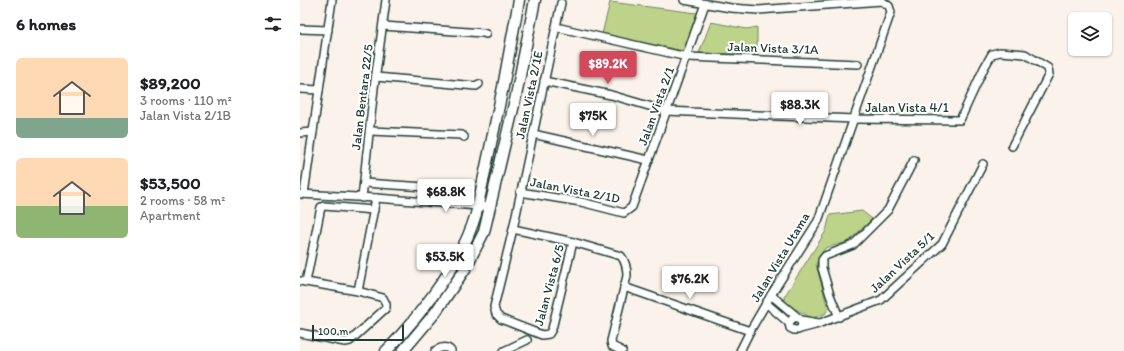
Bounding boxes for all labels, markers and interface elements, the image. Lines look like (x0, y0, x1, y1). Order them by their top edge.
map controls (1068, 12, 1112, 56)
button: layers (1068, 12, 1112, 56)
icon: filters (262, 13, 284, 35)
text: 6 homes (16, 14, 76, 34)
street label: Jalan Vista 3/1A (727, 39, 819, 57)
street label: Jalan Bentara 22/5 (348, 43, 376, 151)
street label: Jalan Vista 2/1E (512, 50, 546, 140)
pin: $89.2K (575, 51, 641, 85)
text: $89.2K (589, 56, 627, 71)
street label: Jalan Vista 2/1 (635, 65, 677, 147)
text: $89,200 (140, 73, 201, 93)
icon: home (48, 74, 96, 122)
pin: $88.3K (767, 92, 833, 126)
text: 3 rooms · 110 m² (140, 93, 232, 108)
text: $88.3K (780, 97, 820, 112)
street label: Jalan Vista 4/1 (865, 100, 949, 115)
pin: $75K (569, 103, 617, 137)
text: Jalan Vista 2/1B (140, 108, 231, 123)
text: $75K (579, 108, 607, 123)
text: $53,500 (140, 173, 201, 193)
icon: home (48, 174, 96, 222)
street label: Jalan Vista 2/1D (529, 174, 622, 206)
pin: $68.8K (413, 179, 479, 213)
text: $68.8K (426, 184, 466, 199)
text: 2 rooms · 58 m² (140, 193, 225, 208)
text: Apartment (140, 208, 201, 223)
street label: Jalan Vista Utama (747, 209, 813, 304)
street label: Jalan Vista 5/1 (867, 228, 937, 296)
street label: Jalan Vista 6/5 (531, 243, 567, 327)
pin: $53.5K (412, 244, 478, 278)
text: $53.5K (426, 249, 464, 264)
pin: $76.2K (657, 266, 723, 300)
text: $76.2K (671, 271, 709, 286)
scale bar (312, 323, 404, 342)
text: 100 m (318, 325, 348, 338)

